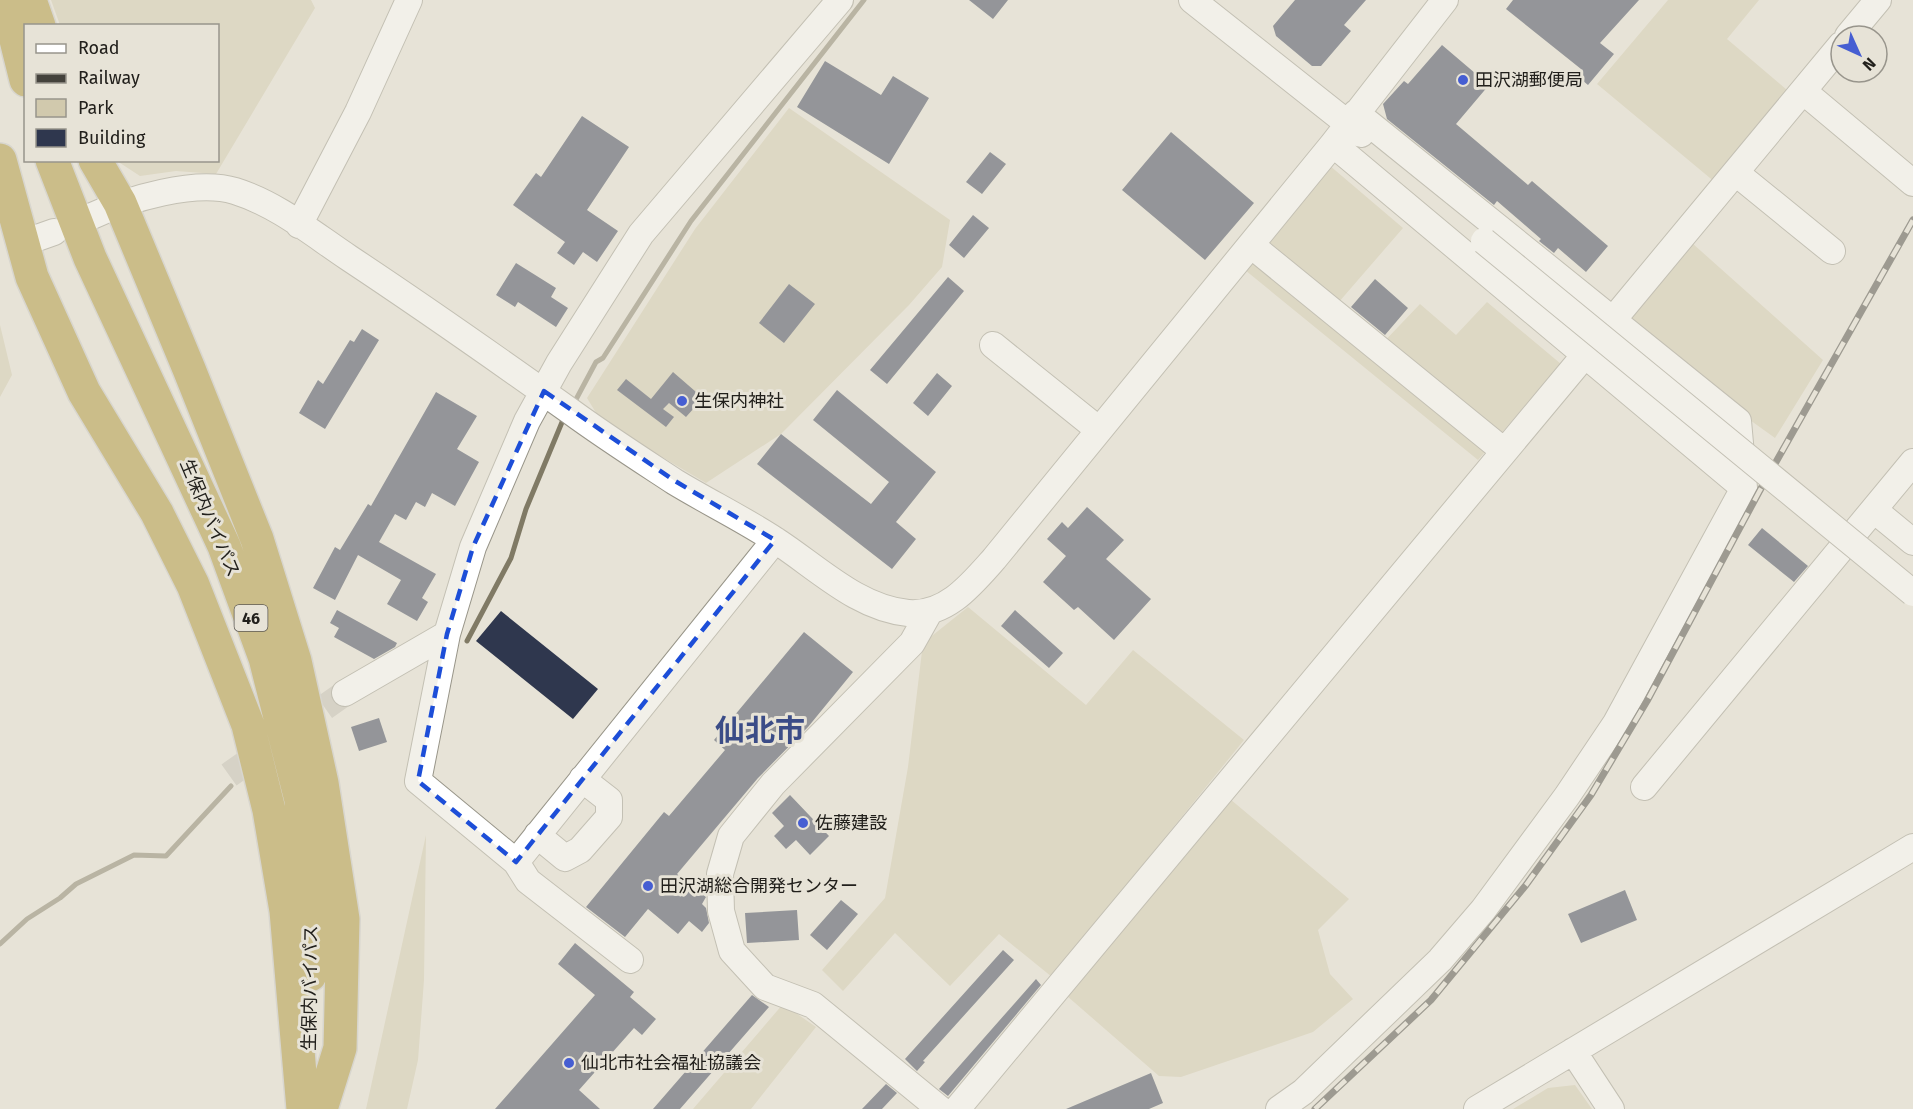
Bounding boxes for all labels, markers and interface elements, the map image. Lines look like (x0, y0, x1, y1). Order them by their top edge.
legend (24, 24, 219, 162)
north arrow (1829, 24, 1889, 84)
text: Road (78, 37, 120, 59)
text: N (1859, 54, 1880, 75)
text: Railway (78, 67, 140, 89)
place label: 田沢湖郵便局 (1475, 69, 1583, 91)
marker: 田沢湖郵便局 (1456, 73, 1470, 87)
text: Park (78, 97, 114, 119)
text: Building (78, 127, 146, 149)
place label: 生保内神社 (694, 390, 784, 412)
marker: 生保内神社 (675, 394, 689, 408)
street label: 生保内バイパス (175, 456, 245, 580)
road number: 46 (234, 605, 268, 631)
district label: 仙北市 (715, 713, 805, 749)
place label: 佐藤建設 (815, 812, 887, 834)
marker: 佐藤建設 (796, 816, 810, 830)
place label: 田沢湖総合開発センター (660, 875, 858, 897)
marker: 田沢湖総合開発センター (641, 879, 655, 893)
street label: 生保内バイパス (298, 925, 322, 1051)
place label: 仙北市社会福祉協議会 (581, 1052, 761, 1074)
marker: 仙北市社会福祉協議会 (562, 1056, 576, 1070)

